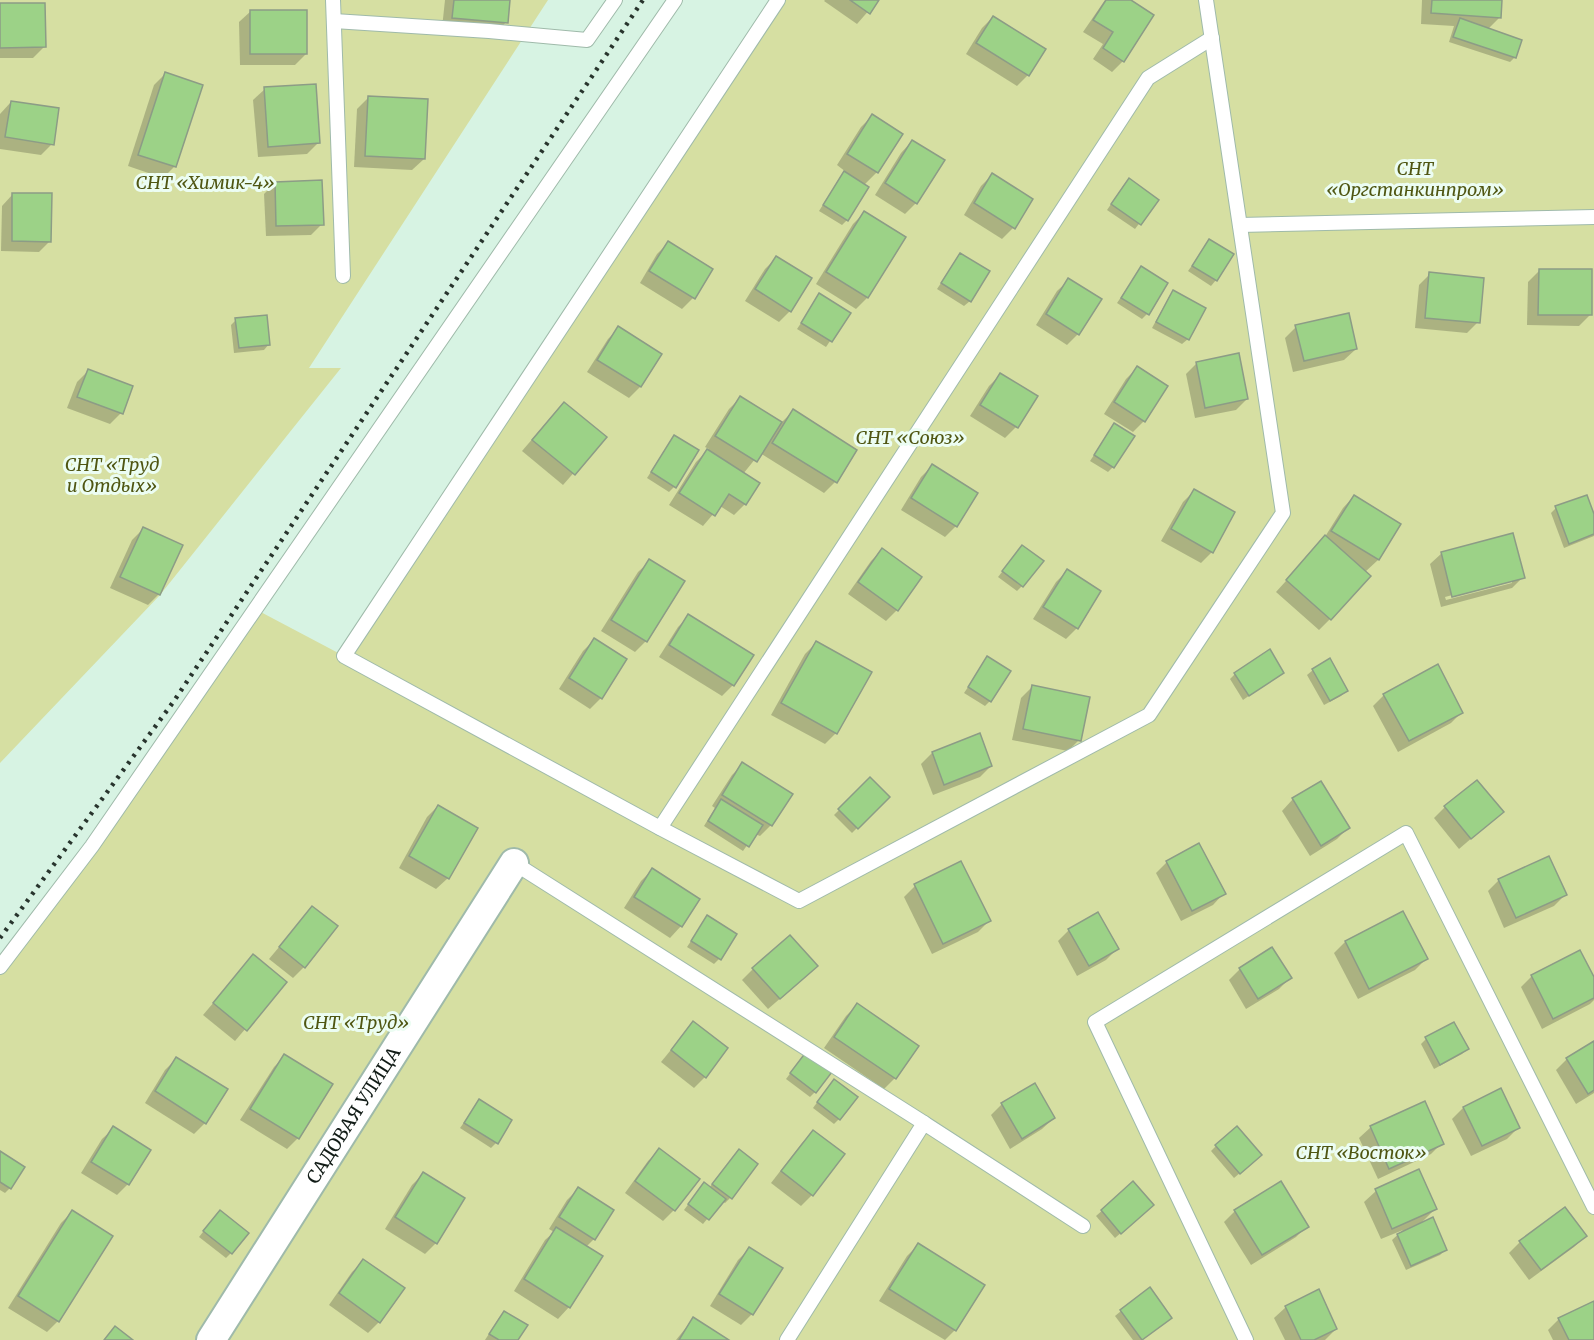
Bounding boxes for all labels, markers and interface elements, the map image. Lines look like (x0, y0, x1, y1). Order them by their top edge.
park label: СНТ «Оргстанкинпром» (1326, 157, 1504, 201)
park label: СНТ «Химик-4» (135, 171, 275, 194)
park label: СНТ «Союз» (856, 426, 964, 449)
park label: СНТ «Труд и Отдых» (65, 453, 159, 497)
park label: СНТ «Труд» (303, 1011, 409, 1034)
street label: САДОВАЯ УЛИЦА (301, 1042, 405, 1188)
park label: СНТ «Восток» (1295, 1141, 1427, 1164)

